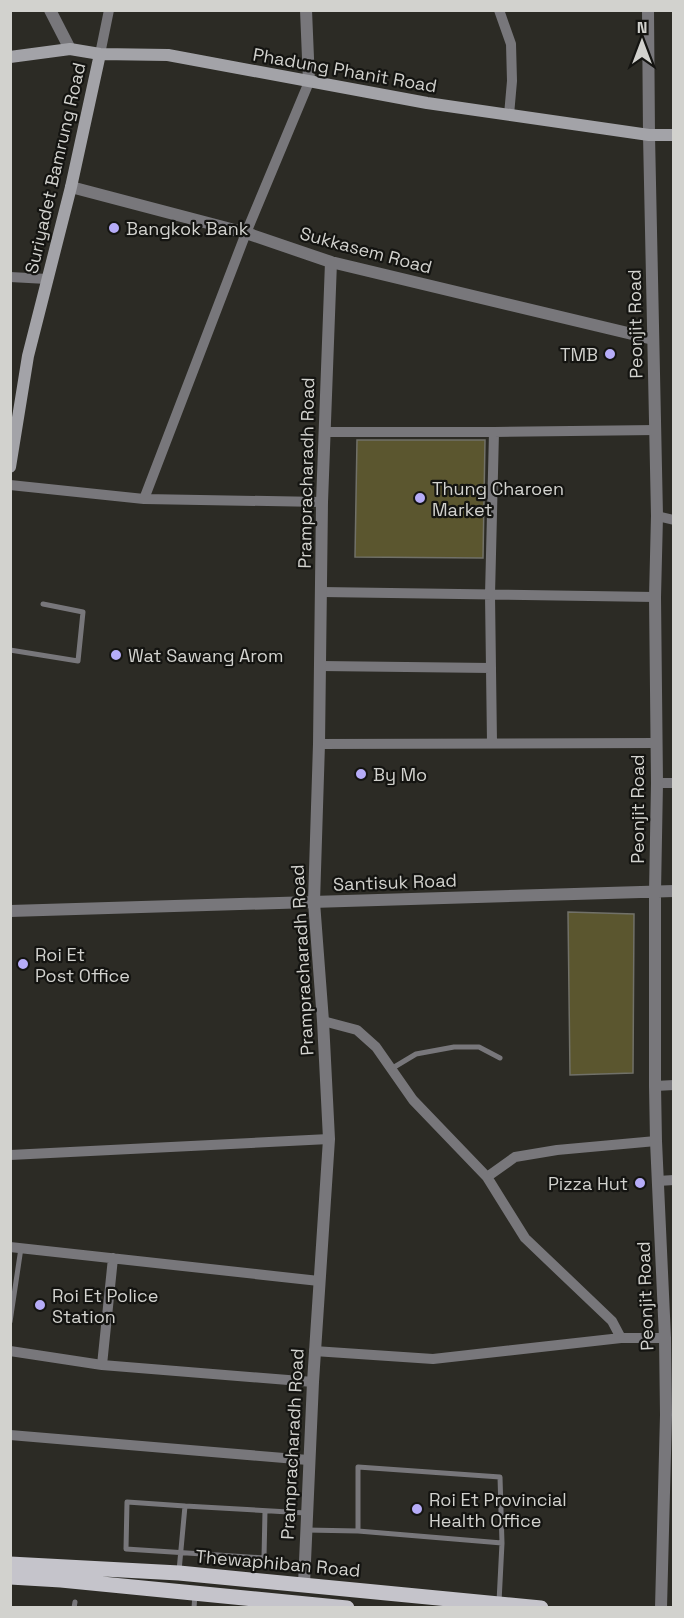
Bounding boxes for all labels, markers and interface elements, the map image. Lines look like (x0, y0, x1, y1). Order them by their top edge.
north arrow (612, 12, 672, 72)
text: N (637, 17, 647, 38)
street label: Phadung Phanit Road (251, 42, 439, 98)
street label: Suriyadet Bamrung Road (19, 60, 91, 276)
place label: Bangkok Bank (126, 217, 249, 240)
marker: Bangkok Bank (107, 221, 121, 235)
street label: Sukkasem Road (297, 221, 435, 279)
street label: Peonjit Road (623, 269, 647, 379)
place label: TMB (560, 343, 598, 366)
marker: TMB (603, 347, 617, 361)
street label: Prampracharadh Road (293, 377, 319, 569)
place label: Thung Charoen Market (432, 477, 564, 521)
marker: Thung Charoen Market (413, 491, 427, 505)
place label: Wat Sawang Arom (128, 644, 283, 667)
marker: Wat Sawang Arom (109, 648, 123, 662)
street label: Peonjit Road (626, 754, 649, 864)
place label: By Mo (373, 763, 427, 786)
marker: By Mo (354, 767, 368, 781)
street label: Prampracharadh Road (286, 864, 318, 1056)
street label: Santisuk Road (333, 868, 457, 896)
place label: Roi Et Post Office (35, 943, 130, 987)
marker: Roi Et Post Office (16, 957, 30, 971)
place label: Pizza Hut (548, 1172, 628, 1195)
marker: Pizza Hut (633, 1176, 647, 1190)
street label: Peonjit Road (632, 1241, 658, 1351)
place label: Roi Et Police Station (52, 1284, 158, 1328)
marker: Roi Et Police Station (33, 1298, 47, 1312)
street label: Prampracharadh Road (276, 1348, 308, 1540)
place label: Roi Et Provincial Health Office (429, 1488, 567, 1532)
marker: Roi Et Provincial Health Office (410, 1502, 424, 1516)
street label: Thewaphiban Road (195, 1544, 361, 1582)

